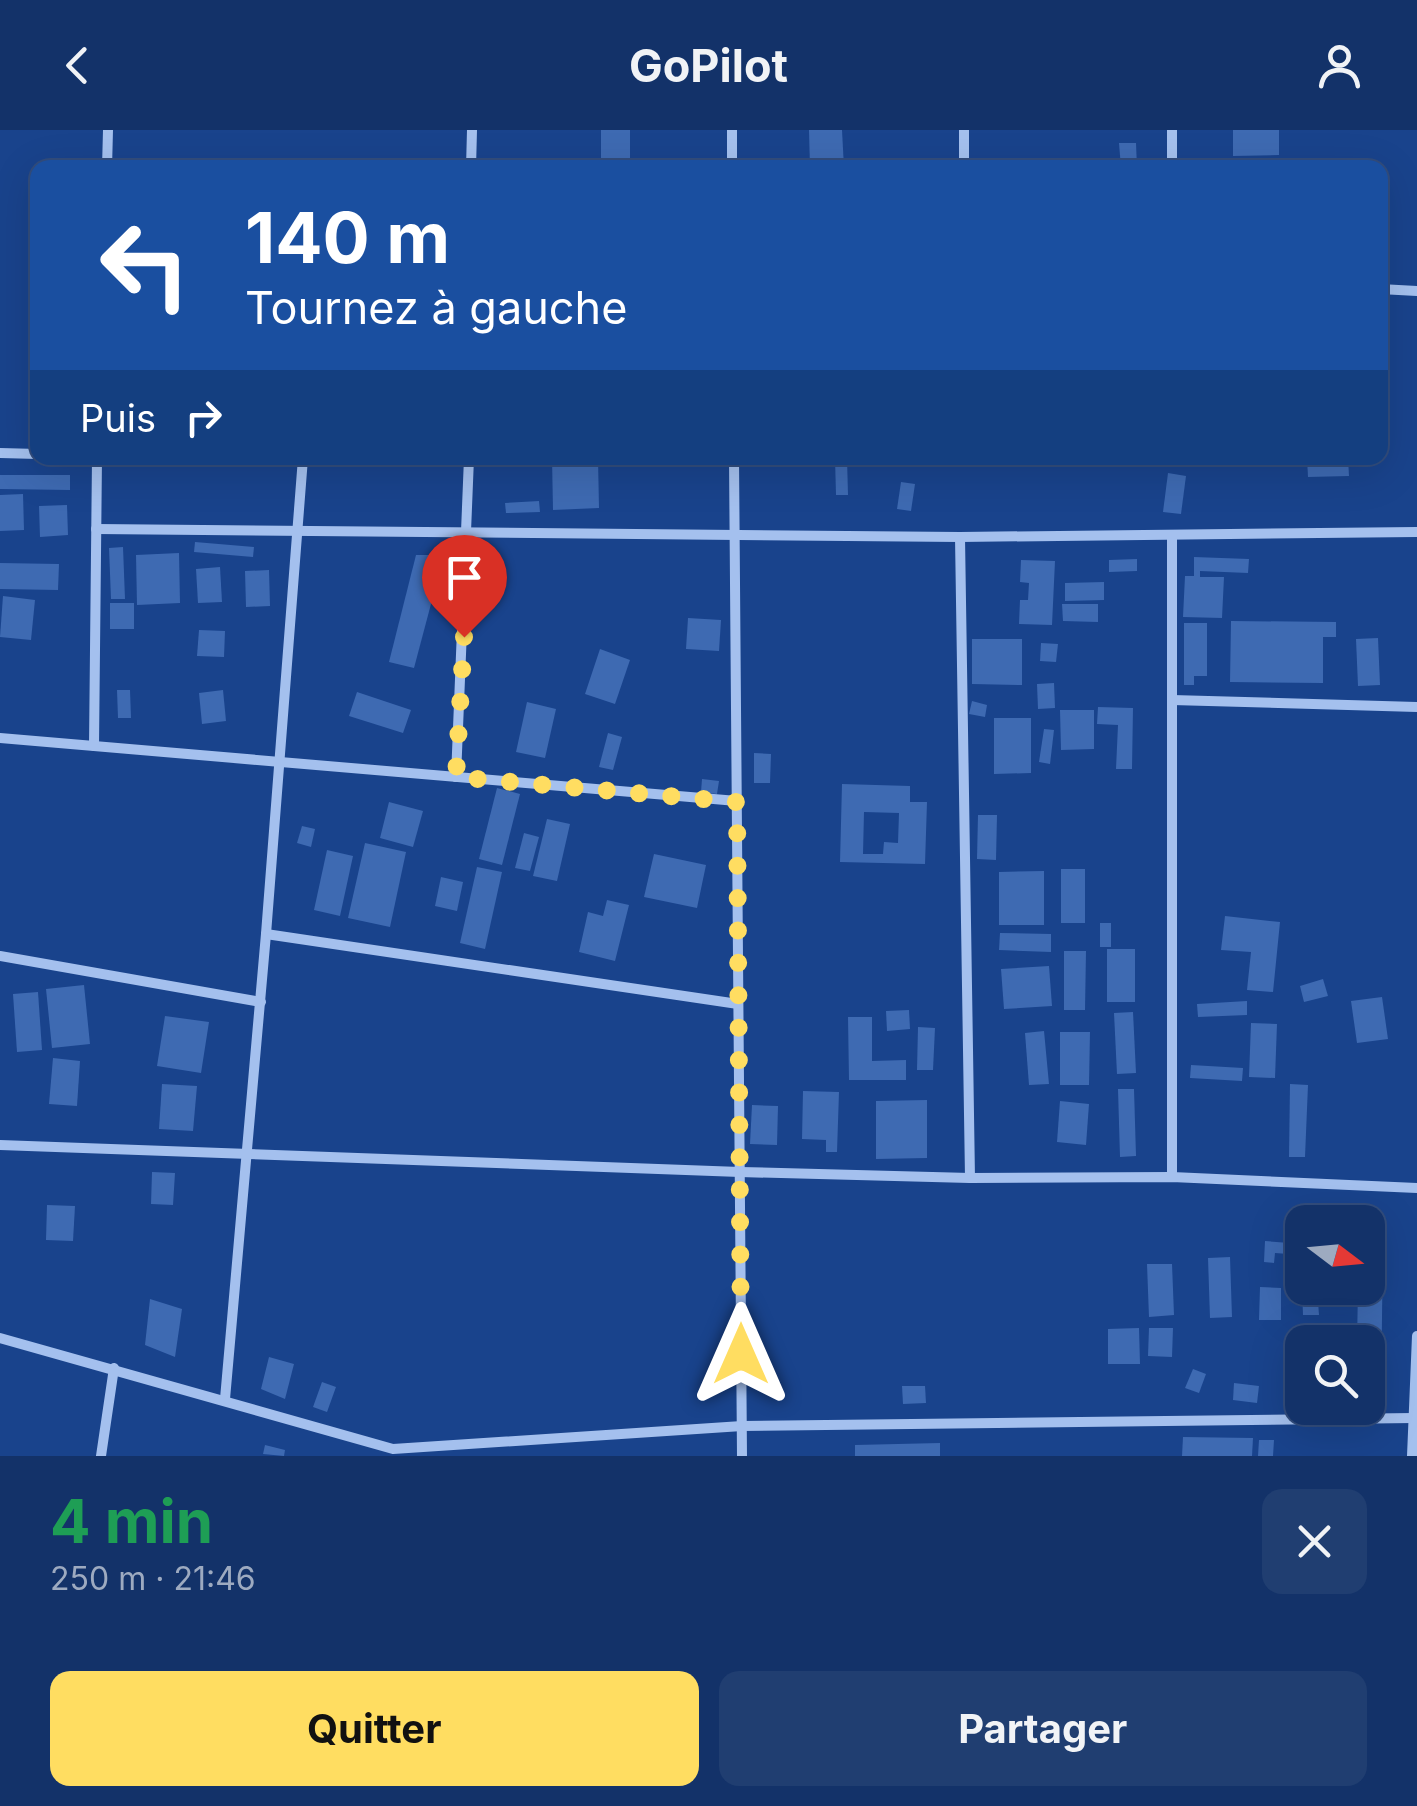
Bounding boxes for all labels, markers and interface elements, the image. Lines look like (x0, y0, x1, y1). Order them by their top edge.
icon: back (50, 38, 105, 93)
text: GoPilot (629, 38, 788, 93)
icon: person (1312, 38, 1367, 93)
text: 140 m (245, 195, 450, 280)
icon: left (80, 200, 210, 330)
text: Tournez à gauche (245, 280, 627, 335)
icon: right (176, 390, 231, 445)
text: Puis (80, 395, 156, 441)
pin (422, 535, 507, 638)
icon: arrive (437, 550, 492, 605)
north arrow (1285, 1205, 1385, 1305)
map controls (1285, 1205, 1385, 1425)
position arrow (689, 1302, 793, 1406)
button: search (1285, 1325, 1385, 1425)
text: 4 min (50, 1485, 213, 1557)
button: close (1262, 1489, 1367, 1594)
text: 250 m · 21:46 (50, 1559, 256, 1598)
button: Quitter (50, 1671, 699, 1786)
button: Partager (719, 1671, 1367, 1786)

